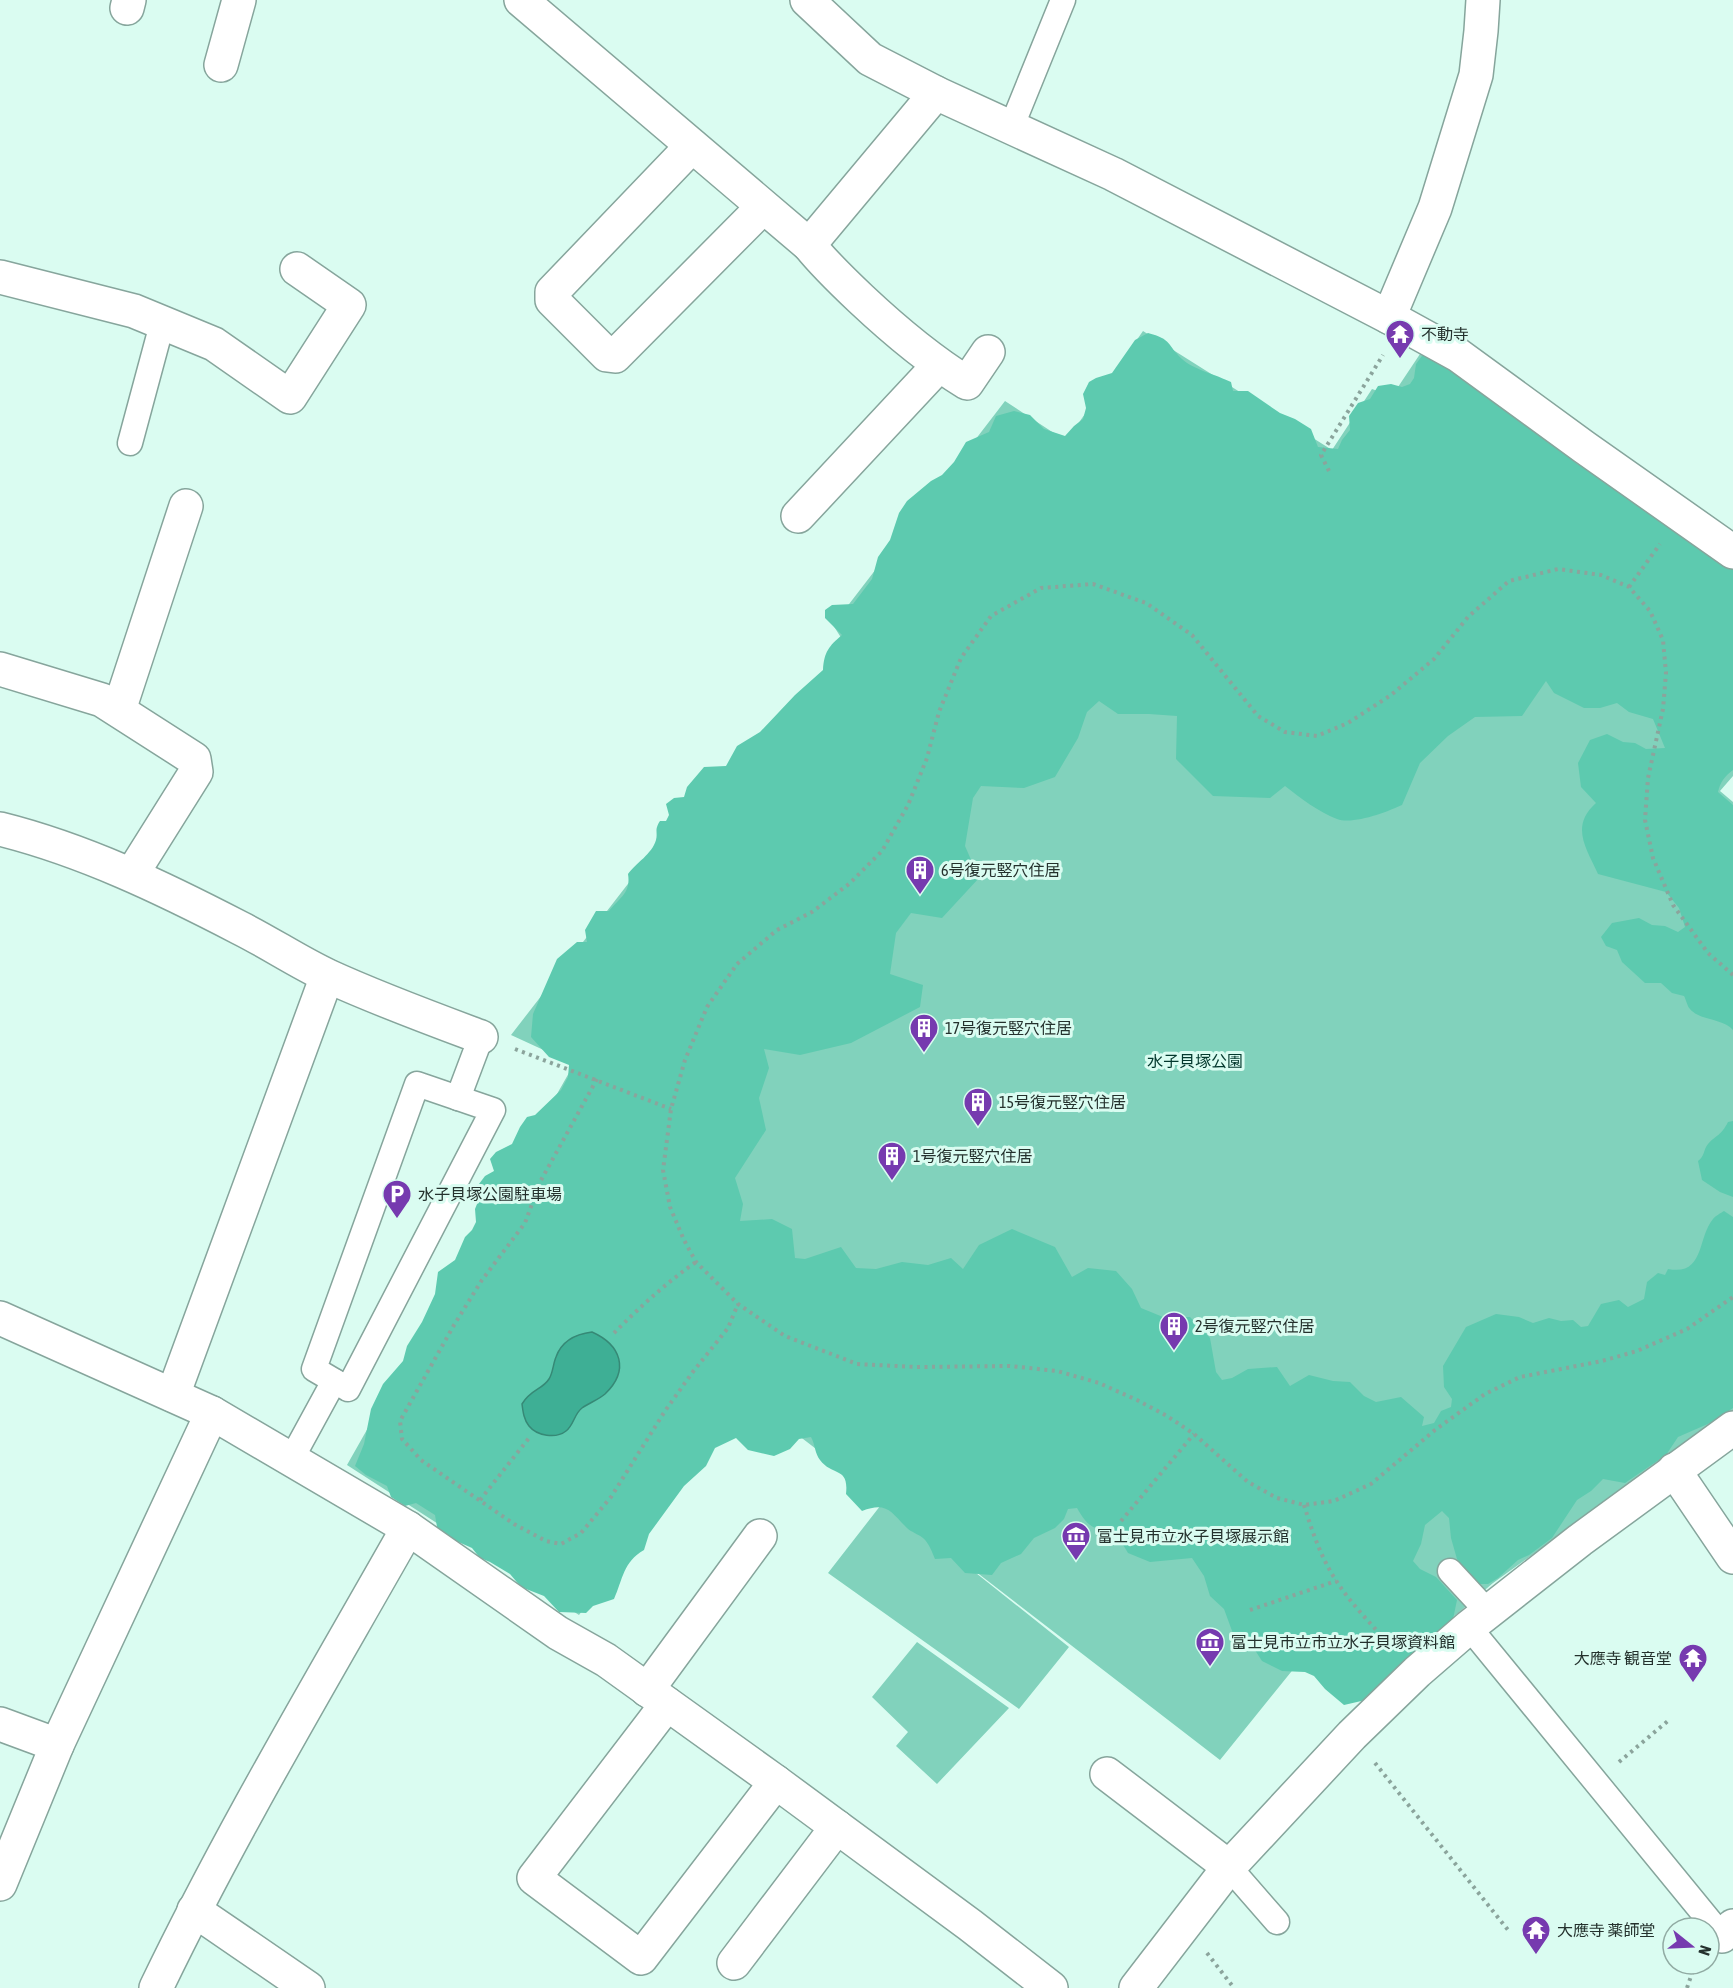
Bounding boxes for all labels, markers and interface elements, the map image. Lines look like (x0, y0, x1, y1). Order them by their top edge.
temple icon: 不動寺 (1384, 318, 1416, 360)
place label: 不動寺 (1421, 325, 1469, 343)
building icon: 6号復元竪穴住居 (904, 854, 936, 896)
place label: 6号復元竪穴住居 (941, 861, 1061, 879)
building icon: 17号復元竪穴住居 (908, 1012, 940, 1054)
place label: 17号復元竪穴住居 (945, 1019, 1072, 1037)
park label: 水子貝塚公園 (1147, 1052, 1243, 1070)
building icon: 15号復元竪穴住居 (962, 1086, 994, 1128)
place label: 15号復元竪穴住居 (999, 1093, 1126, 1111)
building icon: 1号復元竪穴住居 (876, 1140, 908, 1182)
place label: 1号復元竪穴住居 (913, 1147, 1033, 1165)
parking icon: 水子貝塚公園駐車場 (381, 1178, 413, 1220)
place label: 水子貝塚公園駐車場 (418, 1185, 562, 1203)
building icon: 2号復元竪穴住居 (1158, 1310, 1190, 1352)
place label: 2号復元竪穴住居 (1195, 1317, 1315, 1335)
museum icon: 富士見市立水子貝塚展示館 (1060, 1520, 1092, 1562)
place label: 富士見市立水子貝塚展示館 (1097, 1527, 1289, 1545)
museum icon: 富士見市立市立水子貝塚資料館 (1194, 1626, 1226, 1668)
place label: 富士見市立市立水子貝塚資料館 (1231, 1633, 1455, 1651)
temple icon: 大應寺 観音堂 (1677, 1642, 1709, 1684)
place label: 大應寺 観音堂 (1574, 1649, 1672, 1667)
temple icon: 大應寺 薬師堂 (1520, 1914, 1552, 1956)
north arrow (1661, 1916, 1721, 1976)
place label: 大應寺 薬師堂 (1557, 1921, 1655, 1939)
text: N (1695, 1943, 1715, 1958)

